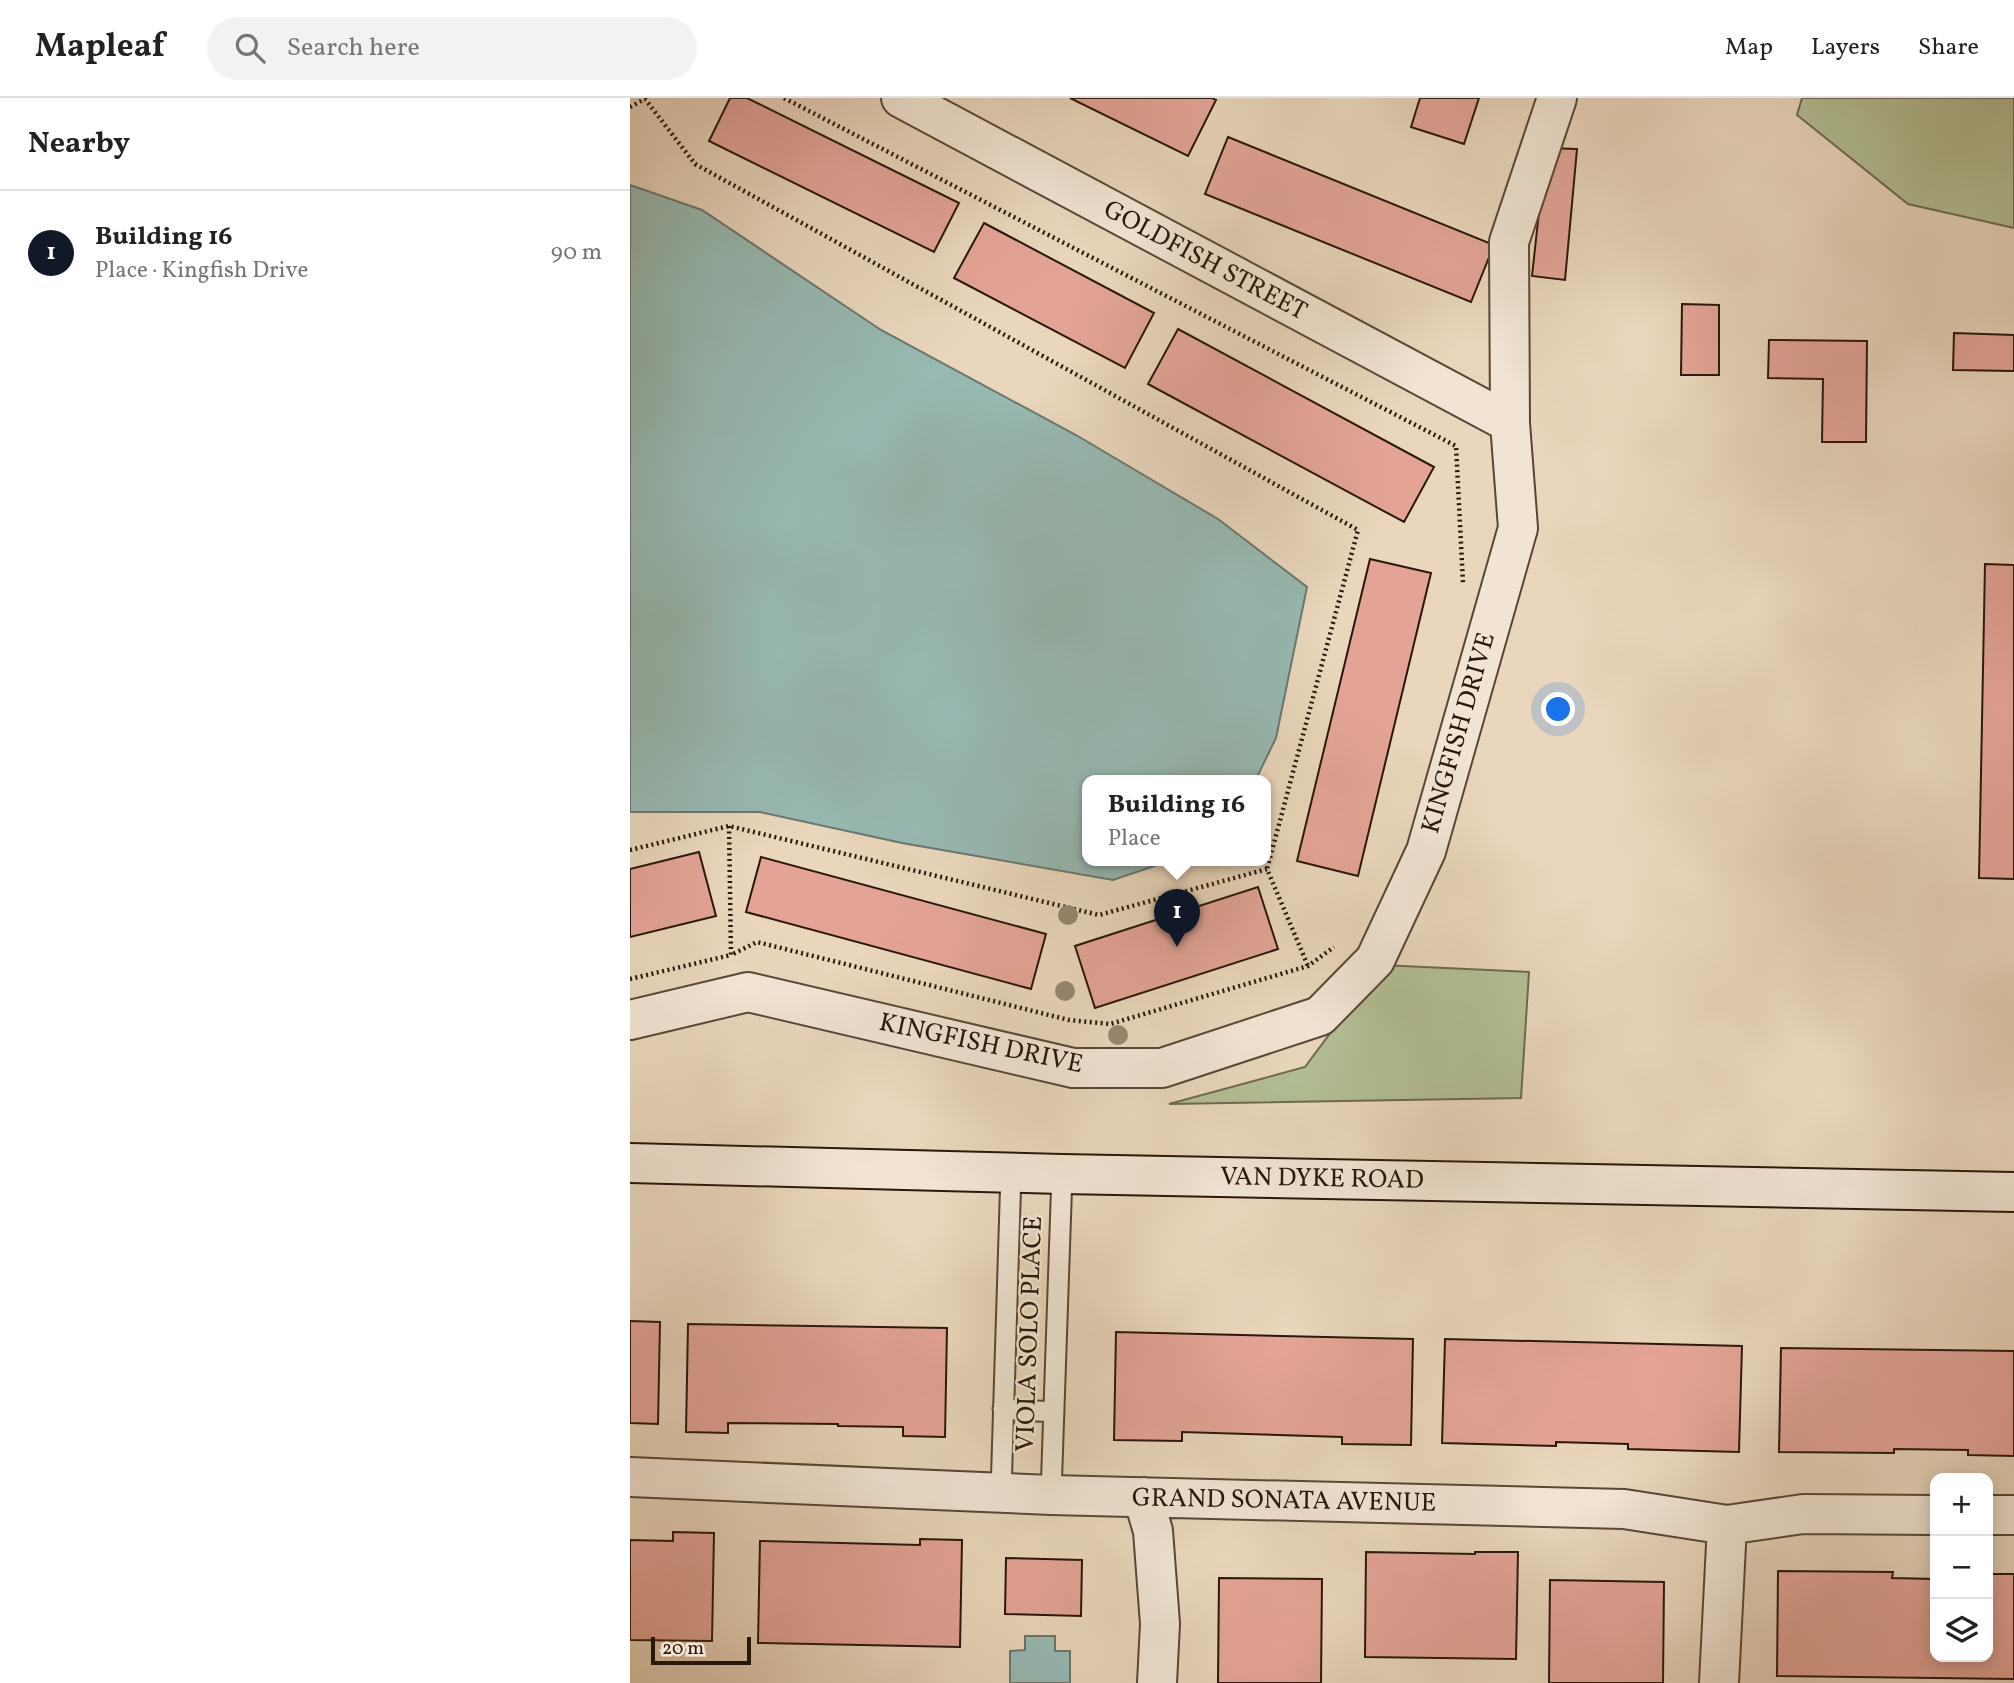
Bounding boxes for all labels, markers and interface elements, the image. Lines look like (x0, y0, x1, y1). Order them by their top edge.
search box (207, 17, 697, 80)
text: Mapleaf (35, 25, 165, 71)
icon: search (231, 29, 269, 67)
text: Search here (287, 30, 420, 66)
text: Map (1725, 31, 1773, 65)
text: Layers (1811, 31, 1880, 65)
text: Share (1918, 31, 1979, 65)
text: Nearby (28, 123, 130, 165)
street label: GOLDFISH STREET (1097, 192, 1313, 330)
text: Building 16 (95, 219, 233, 255)
text: 1 (46, 237, 56, 269)
text: 90 m (551, 237, 602, 269)
text: Place · Kingfish Drive (95, 255, 308, 287)
street label: KINGFISH DRIVE (1413, 628, 1505, 838)
your location (1541, 692, 1575, 726)
popup (1082, 775, 1271, 866)
text: Building 16 (1108, 787, 1245, 823)
text: Place (1108, 823, 1161, 855)
pin: 1 (1154, 889, 1200, 947)
street label: KINGFISH DRIVE (876, 1005, 1086, 1083)
street label: VAN DYKE ROAD (1220, 1159, 1424, 1199)
street label: VIOLA SOLO PLACE (1008, 1215, 1052, 1453)
map controls (1930, 1473, 1993, 1662)
button: + (1930, 1473, 1993, 1536)
street label: GRAND SONATA AVENUE (1131, 1480, 1437, 1522)
button: − (1930, 1536, 1993, 1599)
button: layers (1930, 1599, 1993, 1662)
scale bar (651, 1634, 751, 1666)
text: 20 m (662, 1636, 704, 1662)

